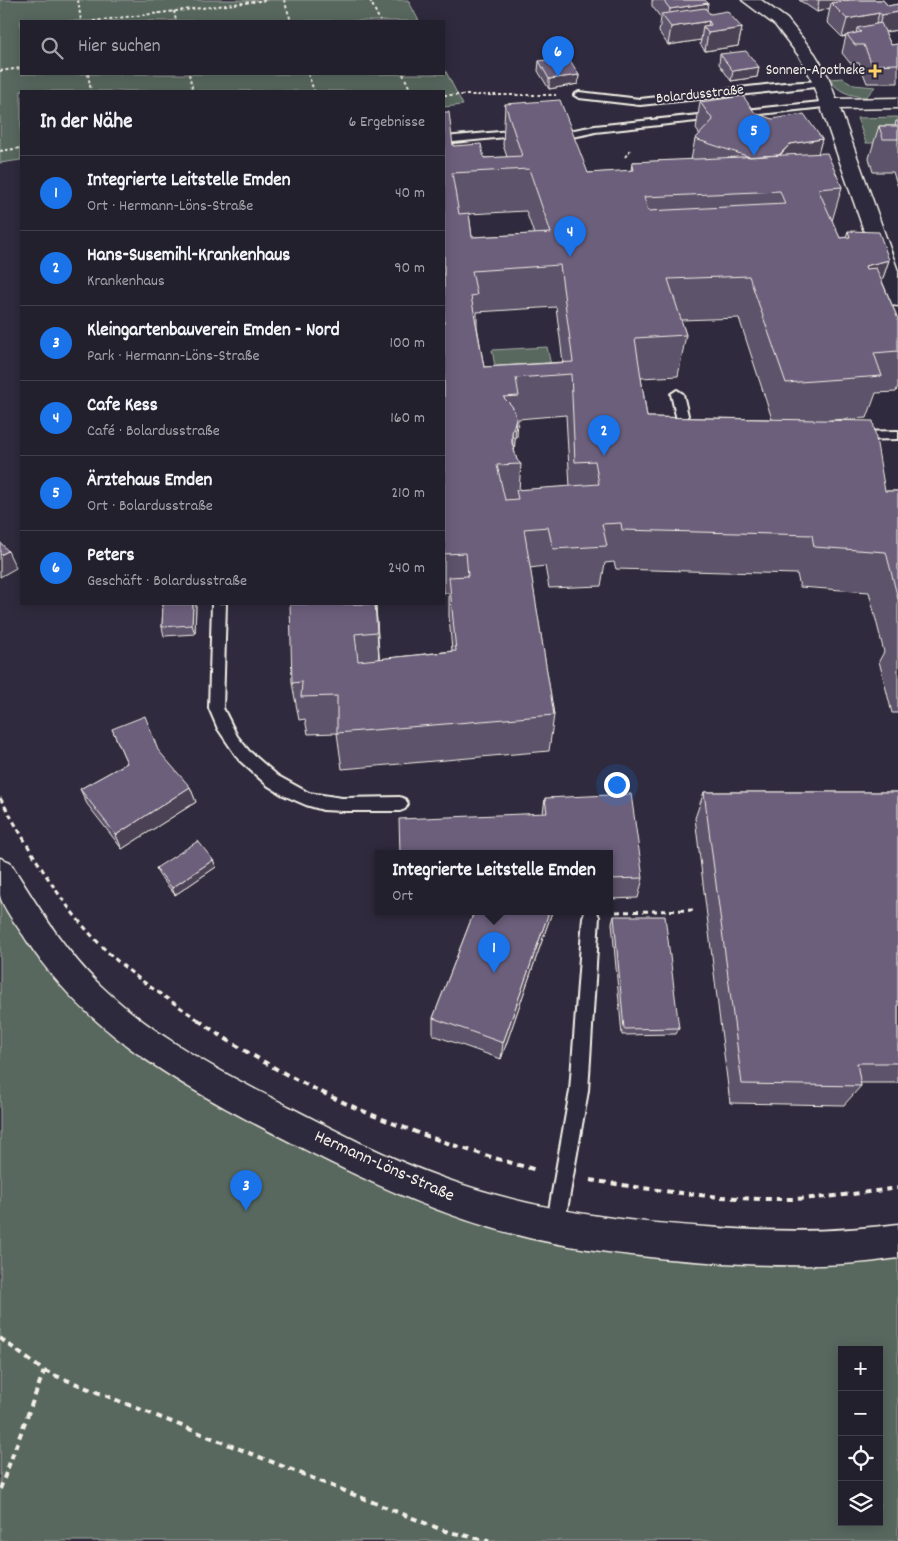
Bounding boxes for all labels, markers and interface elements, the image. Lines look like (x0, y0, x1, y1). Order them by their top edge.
search box (20, 20, 445, 75)
icon: search (38, 34, 66, 62)
text: Hier suchen (78, 34, 161, 61)
pin: 6 (542, 36, 574, 77)
place label: Sonnen-Apotheke (766, 60, 865, 82)
marker: Sonnen-Apotheke (869, 65, 881, 77)
street label: Bolardusstraße (655, 79, 745, 111)
text: In der Nähe (40, 108, 132, 138)
text: 6 Ergebnisse (348, 111, 425, 134)
pin: 5 (738, 115, 770, 156)
text: Integrierte Leitstelle Emden (87, 168, 291, 195)
text: 1 (54, 182, 58, 205)
text: 40 m (395, 182, 425, 205)
text: Ort · Hermann-Löns-Straße (87, 195, 253, 218)
pin: 4 (554, 216, 586, 257)
text: Hans-Susemihl-Krankenhaus (87, 243, 290, 270)
text: 2 (53, 257, 60, 280)
text: 90 m (394, 257, 425, 280)
text: Krankenhaus (87, 270, 165, 293)
text: Kleingartenbauverein Emden - Nord (87, 318, 340, 345)
text: 3 (52, 332, 60, 355)
text: 100 m (389, 332, 425, 355)
text: Park · Hermann-Löns-Straße (87, 345, 259, 368)
text: Cafe Kess (87, 393, 158, 420)
text: 4 (53, 407, 59, 430)
text: 160 m (390, 407, 425, 430)
pin: 2 (588, 415, 620, 456)
text: Café · Bolardusstraße (87, 420, 220, 443)
text: Ärztehaus Emden (87, 468, 212, 495)
text: 5 (52, 482, 60, 505)
text: 210 m (391, 482, 425, 505)
text: Ort · Bolardusstraße (87, 495, 213, 518)
text: Peters (87, 543, 134, 570)
text: 6 (52, 557, 60, 580)
text: 240 m (388, 557, 425, 580)
text: Geschäft · Bolardusstraße (87, 570, 247, 593)
your location (604, 772, 630, 798)
popup (375, 850, 613, 915)
text: Integrierte Leitstelle Emden (392, 858, 596, 885)
text: Ort (392, 885, 413, 908)
pin: 1 (478, 932, 510, 973)
street label: Hermann-Löns-Straße (310, 1125, 458, 1209)
pin: 3 (230, 1170, 262, 1211)
map controls (838, 1346, 883, 1526)
button: + (838, 1346, 883, 1391)
button: − (838, 1391, 883, 1436)
button: locate (838, 1436, 883, 1481)
button: layers (838, 1481, 883, 1526)

